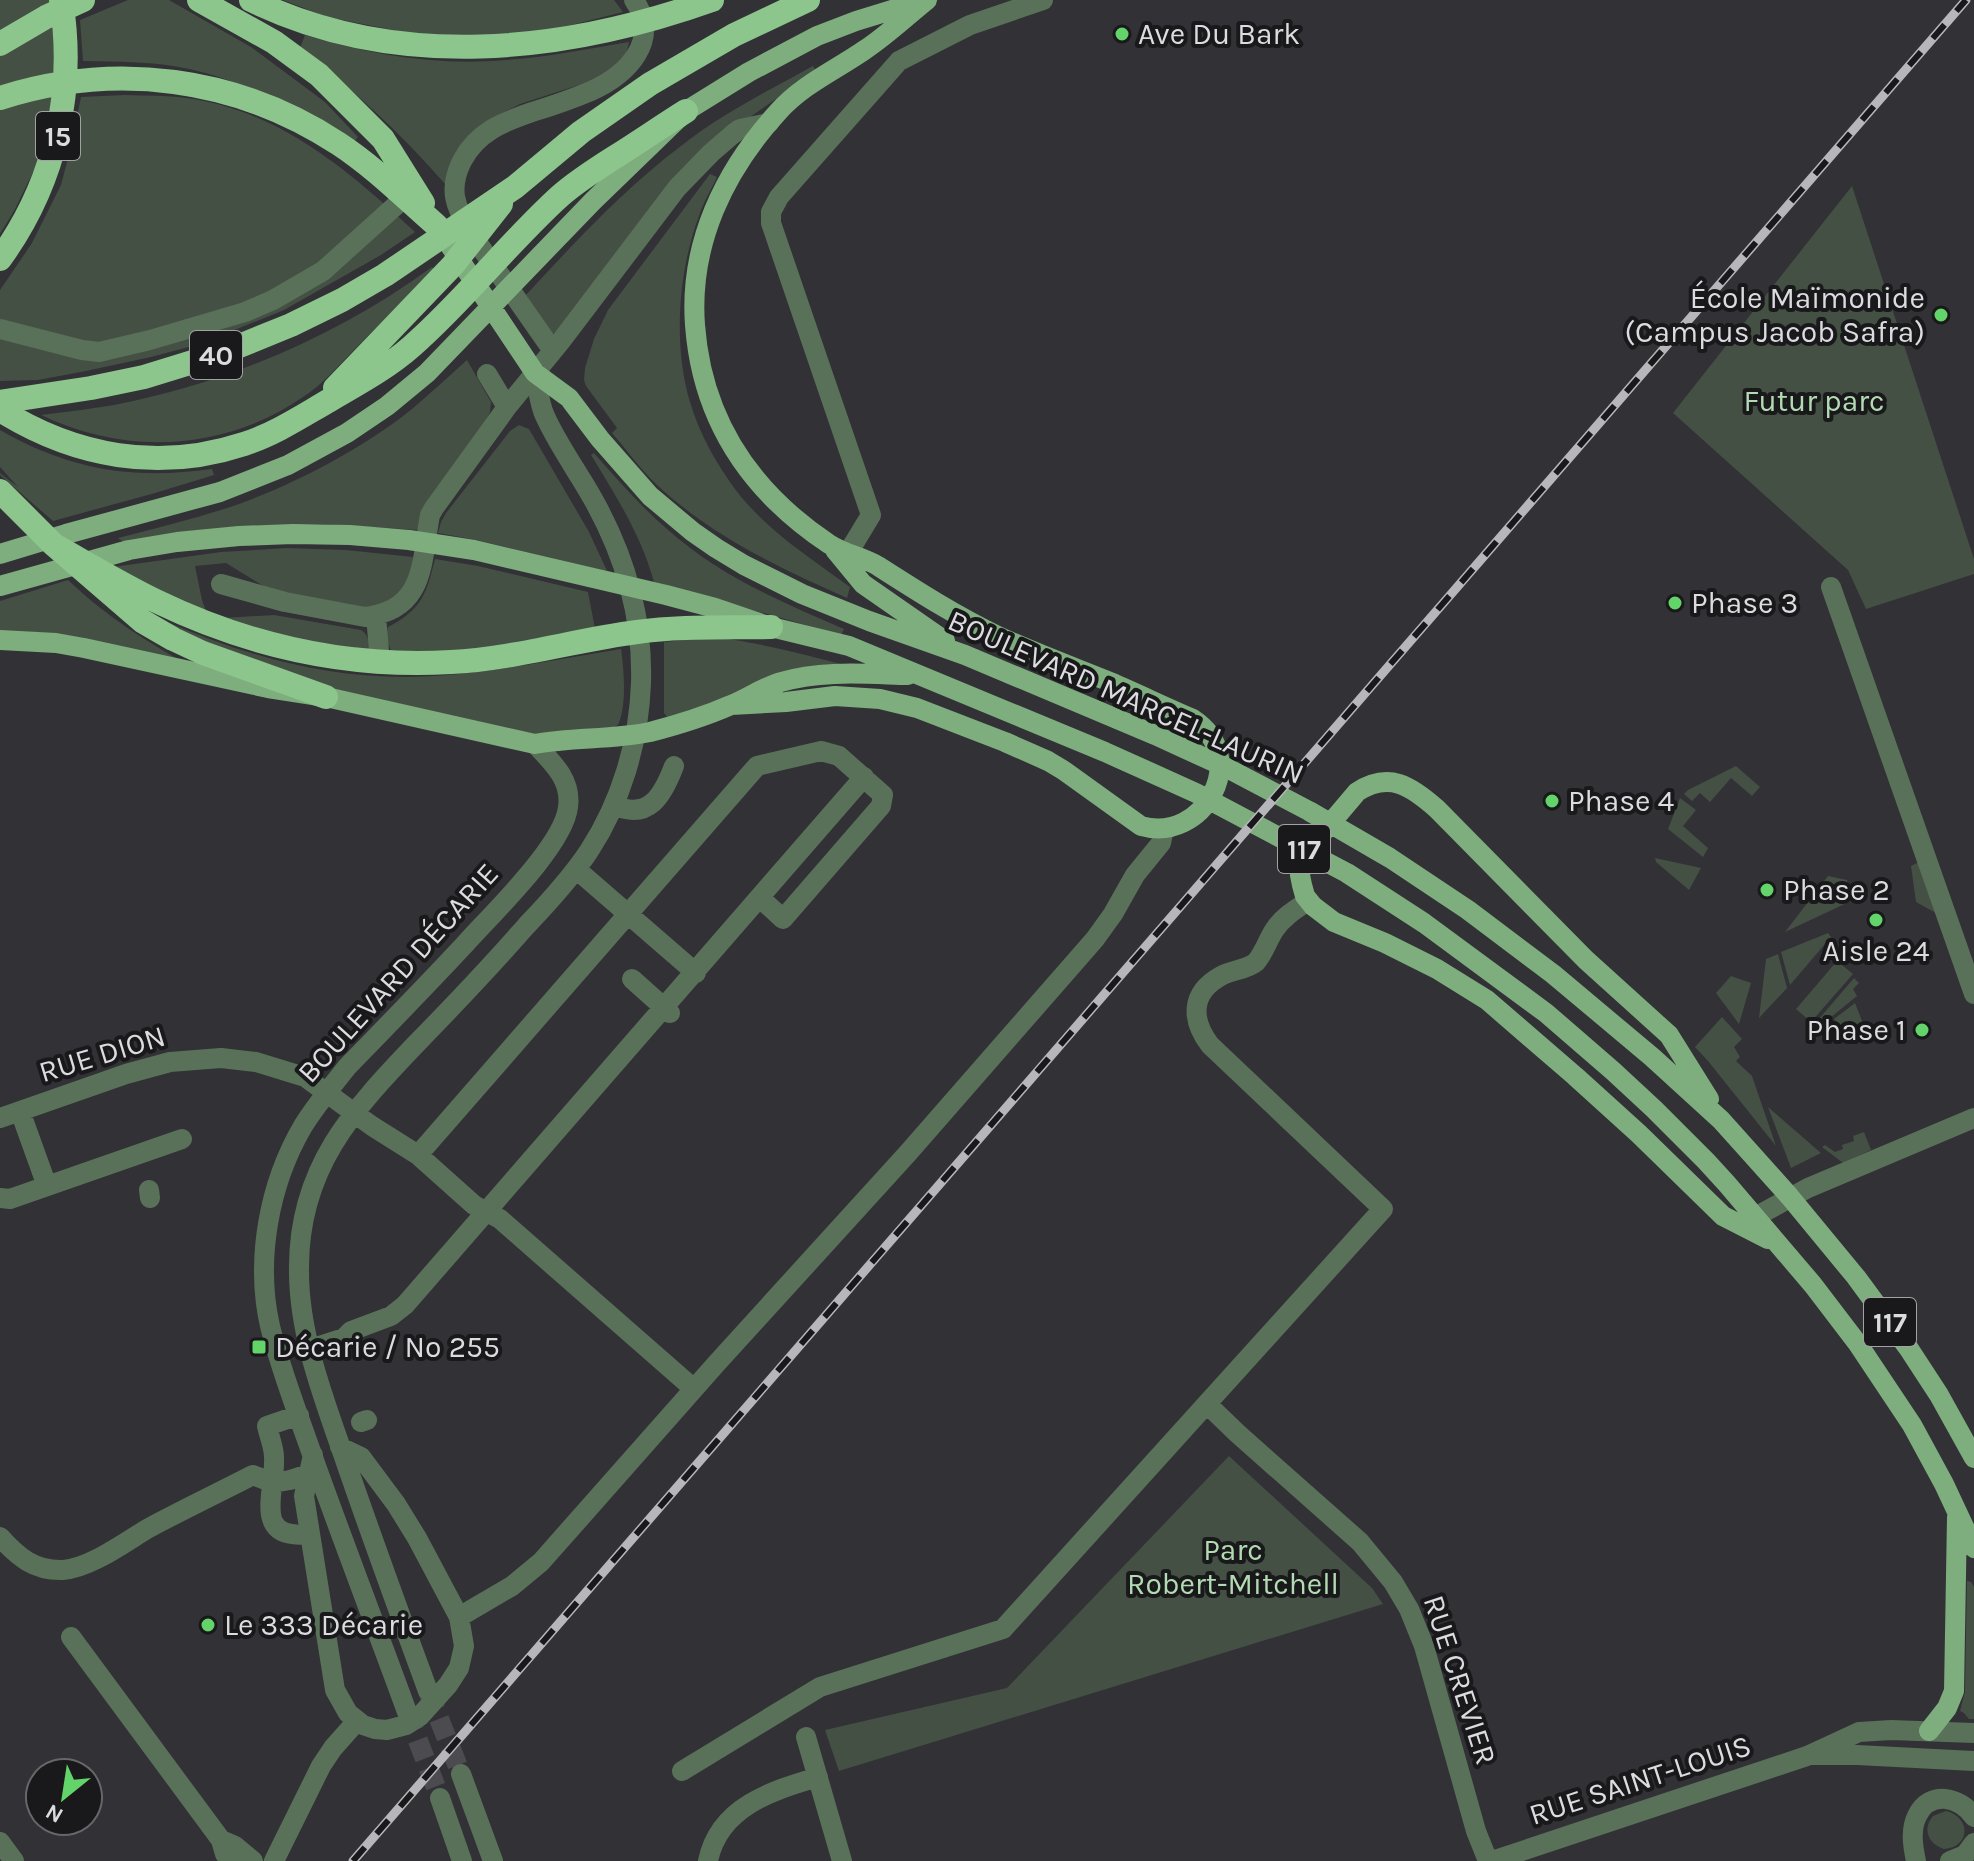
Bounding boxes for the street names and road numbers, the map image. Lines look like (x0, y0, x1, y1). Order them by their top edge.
road number: 15 (36, 112, 80, 160)
road number: 40 (190, 331, 242, 379)
street label: BOULEVARD MARCEL-LAURIN (942, 602, 1310, 792)
road number: 117 (1278, 825, 1330, 873)
street label: BOULEVARD DÉCARIE (290, 856, 506, 1090)
street label: RUE DION (35, 1018, 169, 1090)
road number: 117 (1864, 1298, 1916, 1346)
street label: RUE CREVIER (1416, 1591, 1504, 1769)
street label: RUE SAINT-LOUIS (1524, 1727, 1756, 1833)

